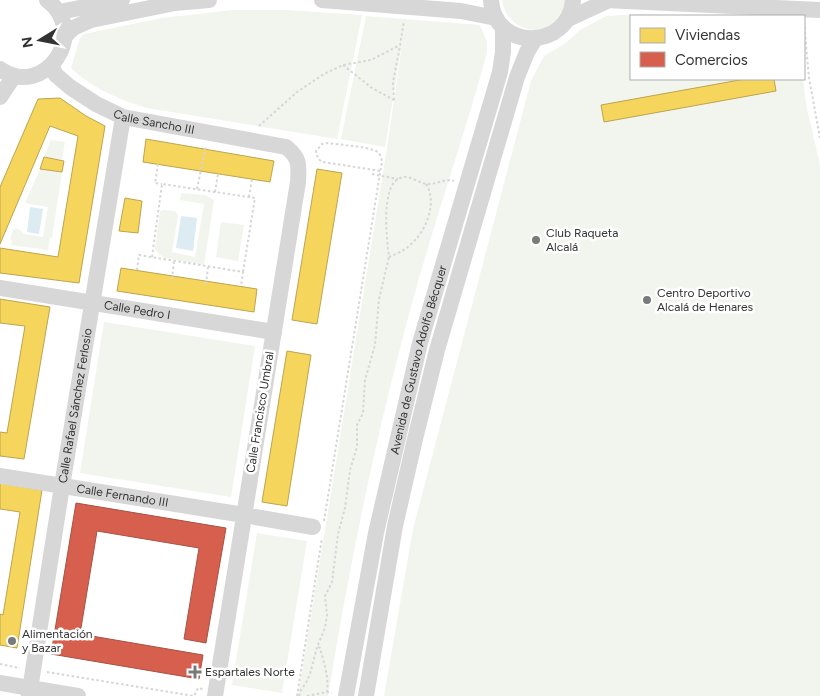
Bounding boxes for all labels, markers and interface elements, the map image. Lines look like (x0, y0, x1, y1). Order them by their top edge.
north arrow (15, 15, 65, 65)
legend (630, 15, 805, 80)
text: Viviendas (675, 26, 740, 44)
text: N (18, 35, 37, 49)
text: Comercios (675, 51, 748, 69)
street label: Calle Sancho III (111, 106, 196, 137)
place label: Club Raqueta Alcalá (546, 226, 618, 254)
marker: Club Raqueta Alcalá (530, 234, 542, 246)
street label: Avenida de Gustavo Adolfo Bécquer (387, 264, 450, 456)
place label: Centro Deportivo Alcalá de Henares (657, 286, 754, 314)
marker: Centro Deportivo Alcalá de Henares (641, 294, 653, 306)
street label: Calle Pedro I (103, 298, 172, 322)
street label: Calle Rafael Sánchez Ferlosio (56, 327, 95, 484)
street label: Calle Francisco Umbral (243, 350, 277, 474)
street label: Calle Fernando III (75, 481, 169, 510)
place label: Alimentación y Bazar (22, 627, 93, 655)
marker: Alimentación y Bazar (6, 635, 18, 647)
place label: Espartales Norte (205, 665, 295, 679)
marker: Espartales Norte (189, 666, 201, 678)

